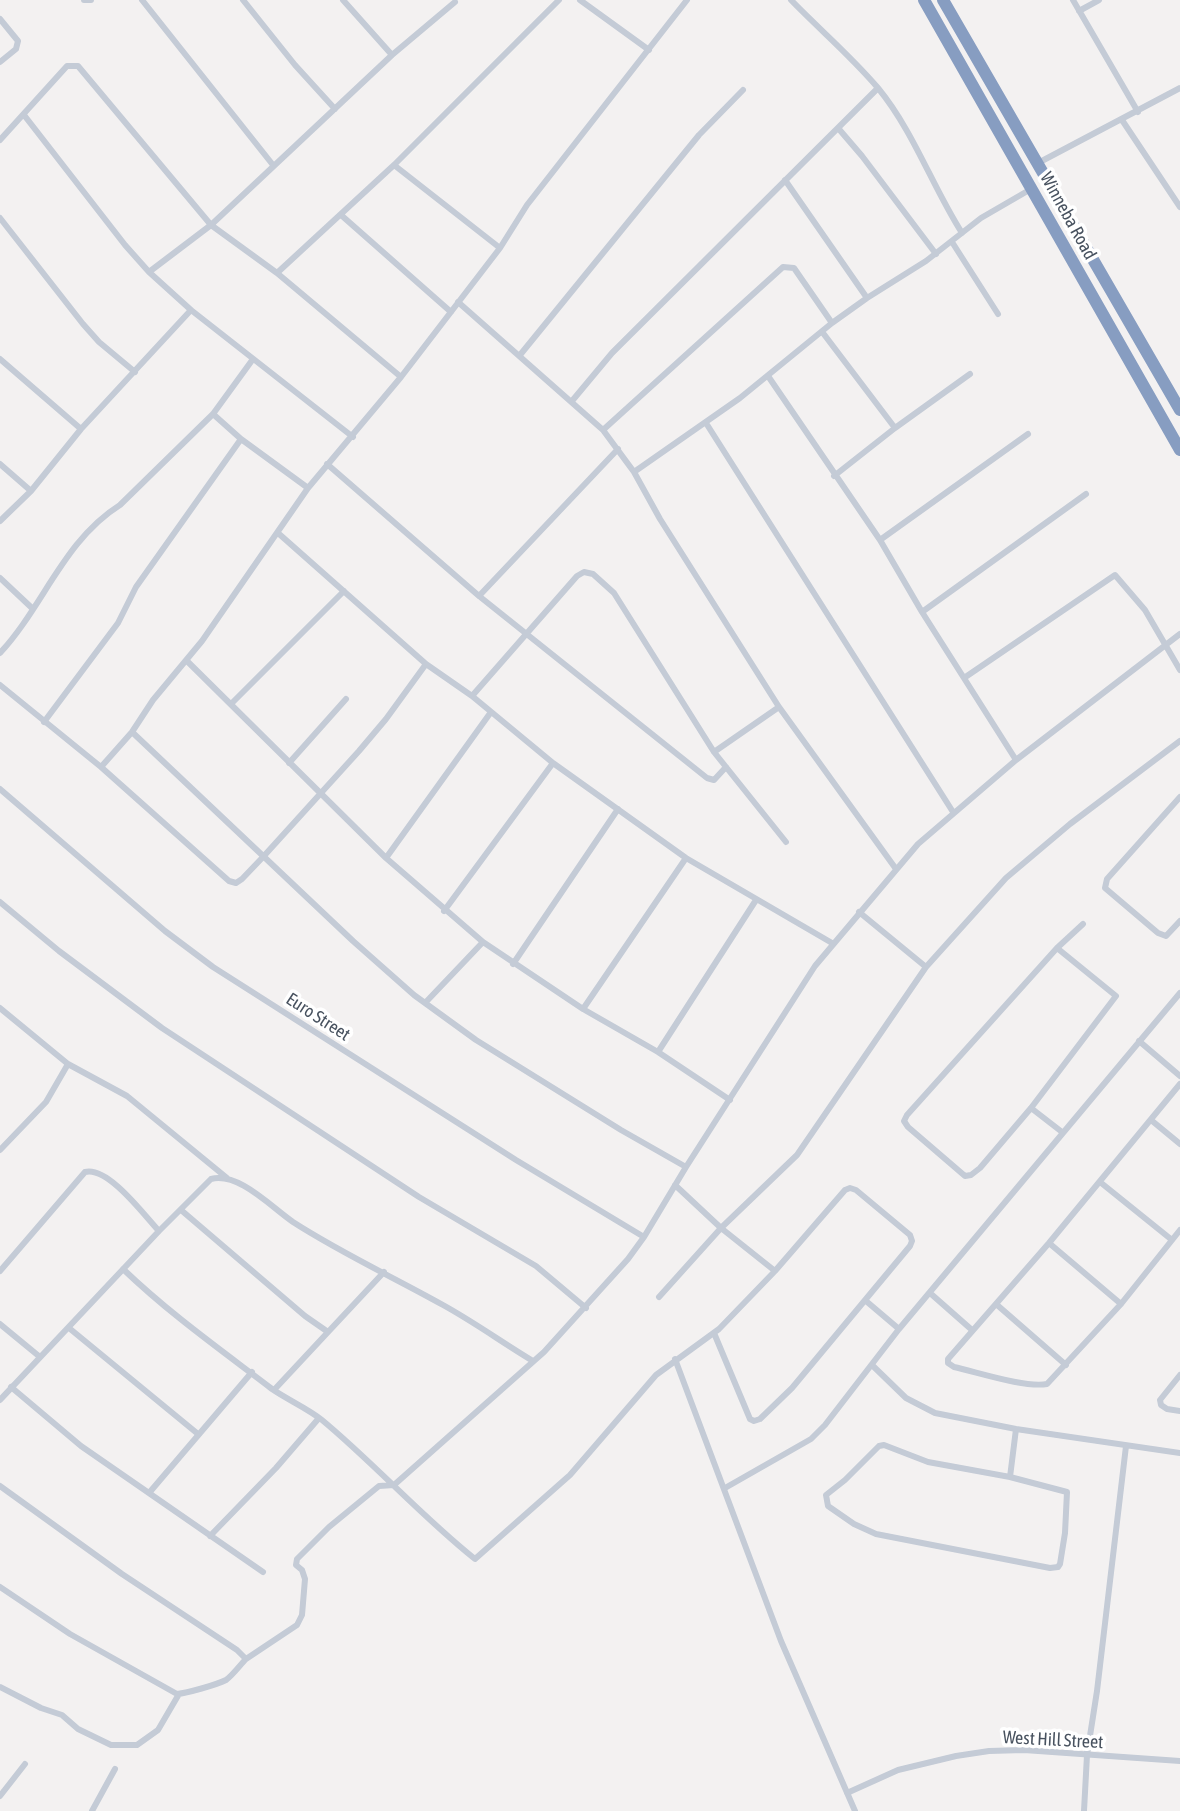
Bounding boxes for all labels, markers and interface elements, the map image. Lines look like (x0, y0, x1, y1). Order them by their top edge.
street label: Winneba Road (1035, 169, 1101, 263)
street label: Euro Street (282, 988, 354, 1046)
street label: West Hill Street (1002, 1727, 1104, 1753)

